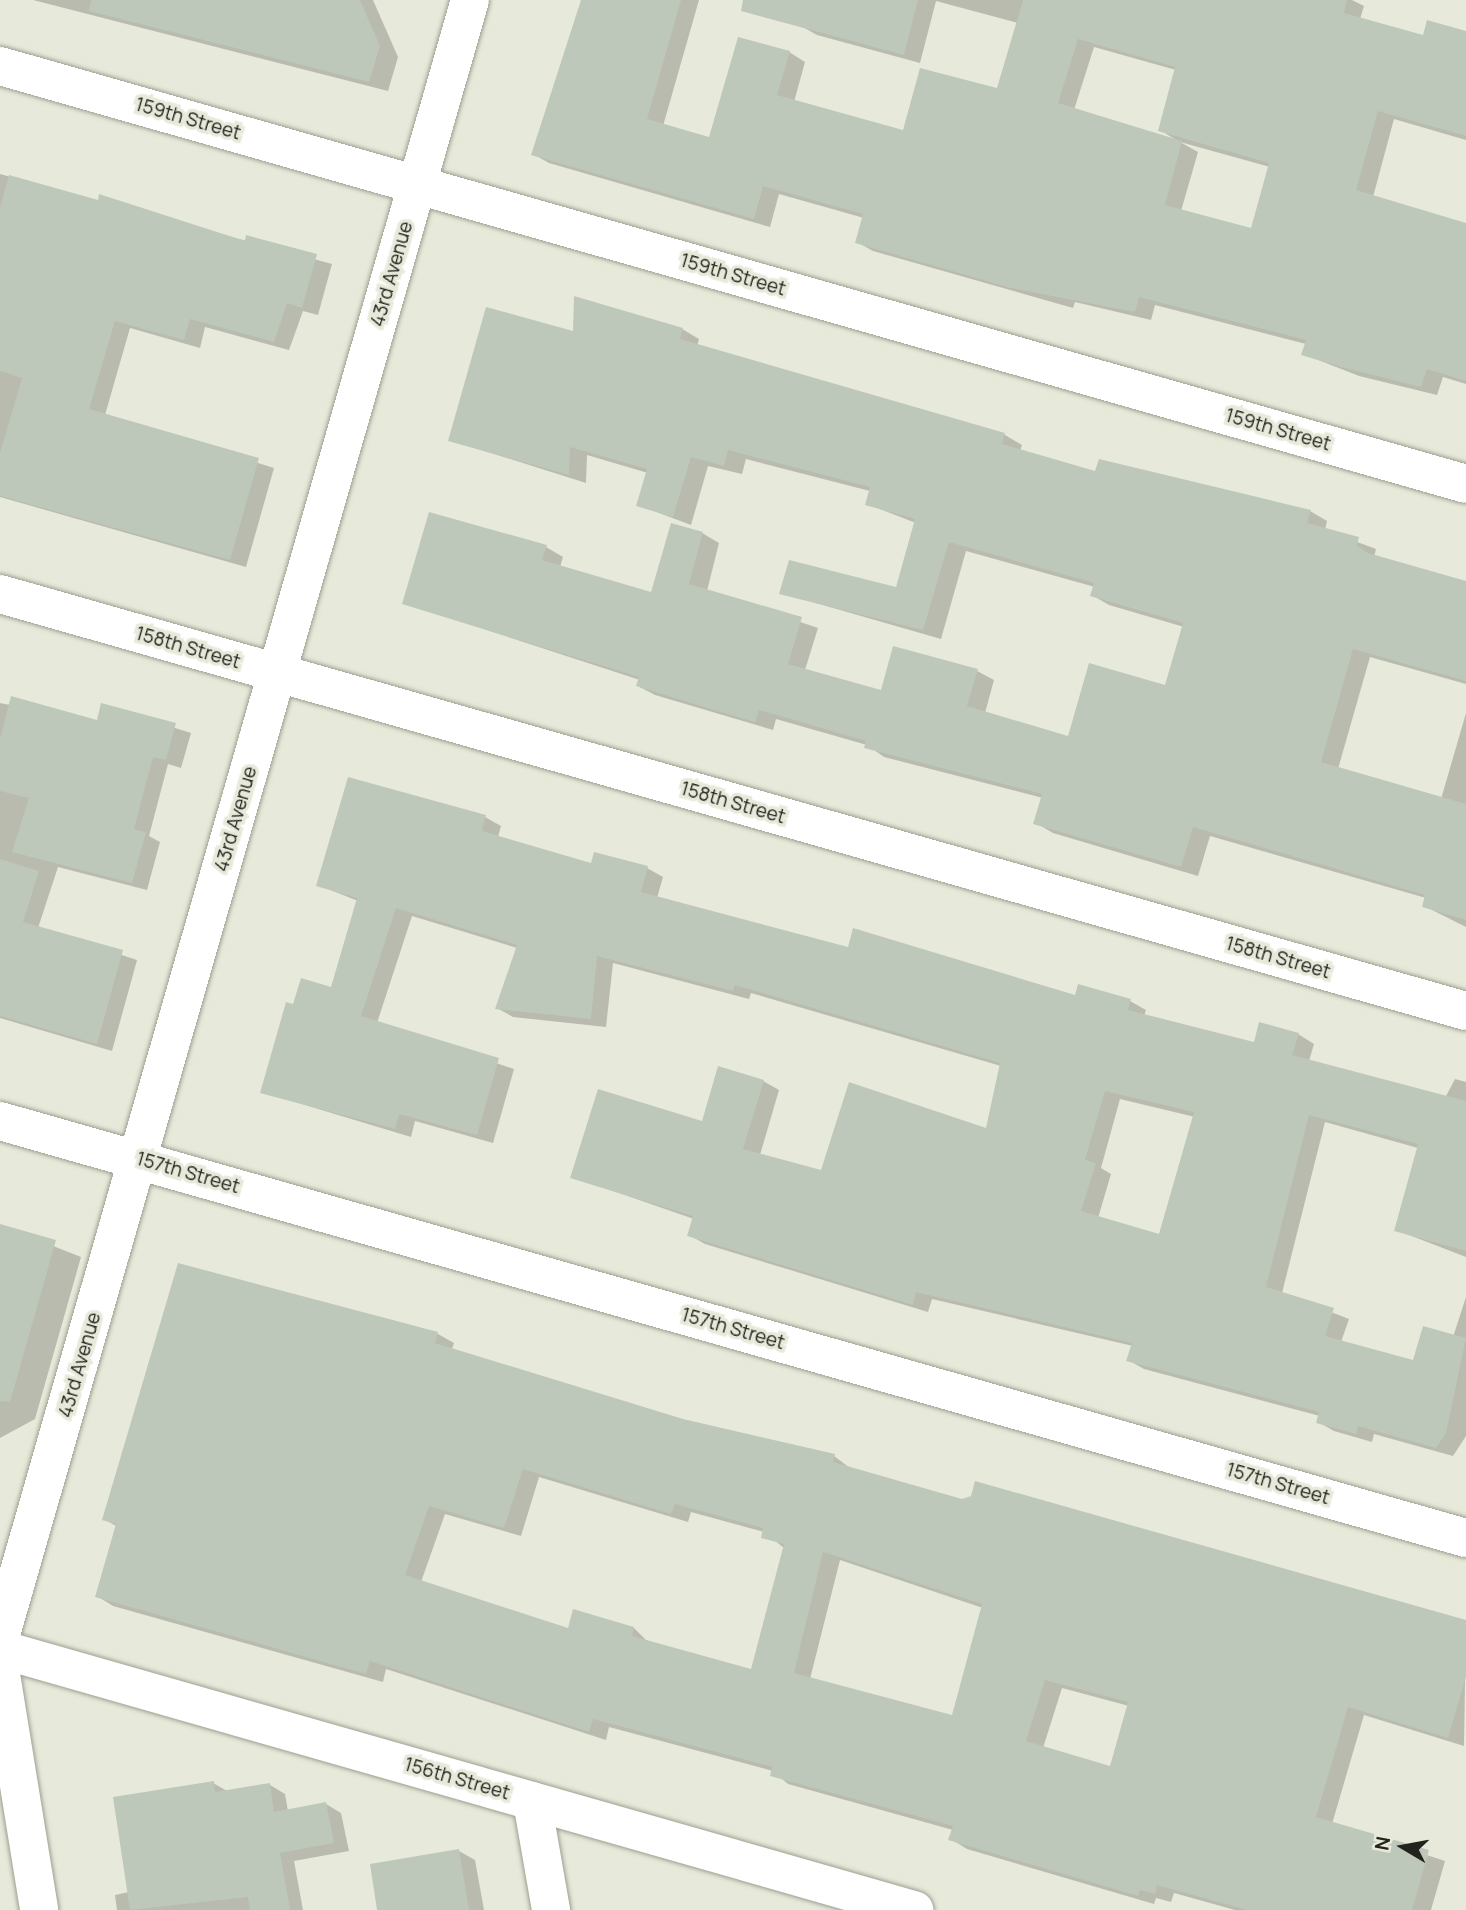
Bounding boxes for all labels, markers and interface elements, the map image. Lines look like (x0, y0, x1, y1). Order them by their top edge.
street label: 159th Street (133, 93, 243, 145)
street label: 43rd Avenue (366, 219, 418, 329)
street label: 159th Street (678, 249, 788, 301)
street label: 159th Street (1223, 404, 1333, 456)
street label: 158th Street (133, 622, 243, 674)
street label: 43rd Avenue (210, 764, 262, 874)
street label: 158th Street (678, 777, 788, 829)
street label: 158th Street (1223, 932, 1333, 984)
street label: 157th Street (134, 1147, 242, 1199)
street label: 157th Street (679, 1303, 787, 1355)
street label: 43rd Avenue (54, 1310, 106, 1420)
street label: 157th Street (1224, 1458, 1332, 1510)
street label: 156th Street (402, 1753, 512, 1805)
north arrow (1368, 1812, 1438, 1882)
text: N (1368, 1834, 1396, 1852)

